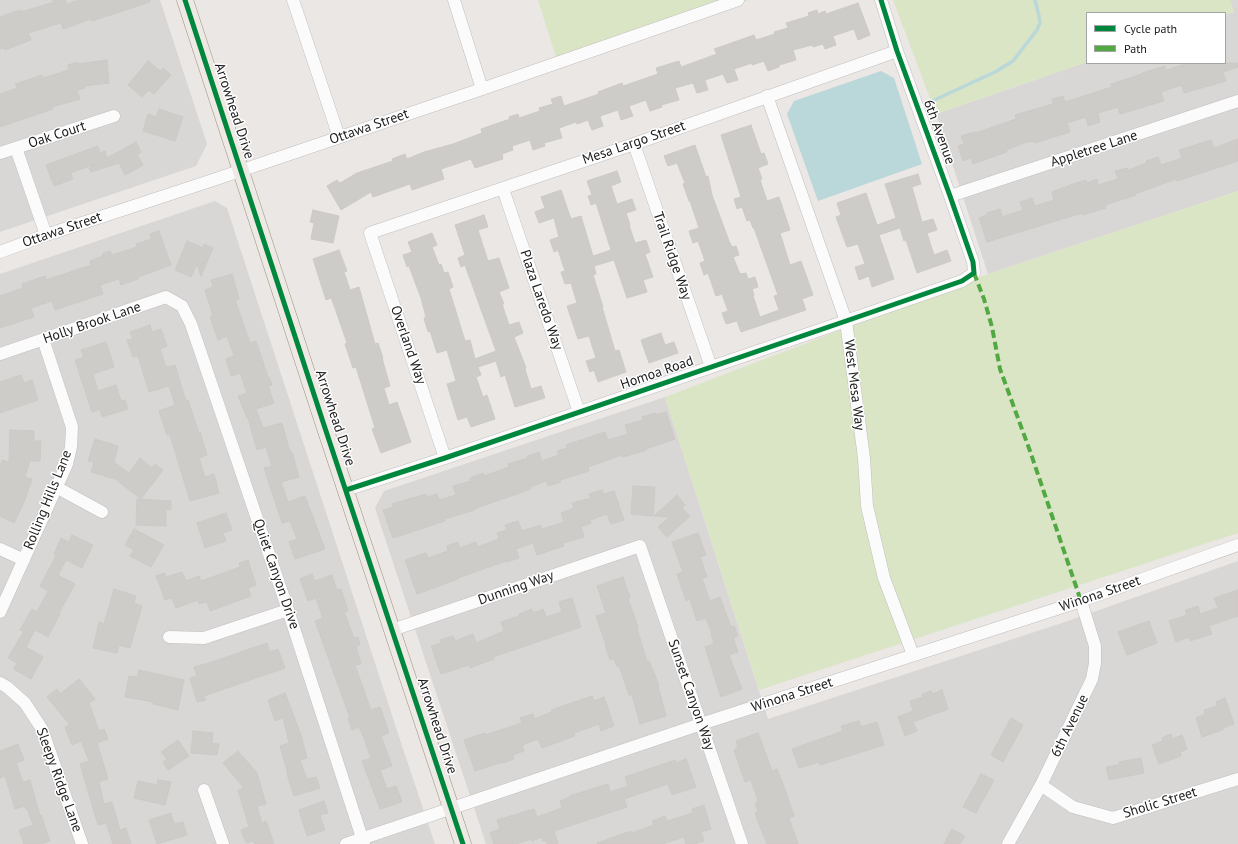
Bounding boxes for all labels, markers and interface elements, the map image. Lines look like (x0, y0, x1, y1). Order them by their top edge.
legend (1086, 12, 1226, 64)
text: Cycle path (1124, 21, 1177, 36)
text: Path (1124, 41, 1147, 56)
street label: Arrowhead Drive (211, 61, 257, 161)
street label: 6th Avenue (920, 97, 958, 167)
street label: Ottawa Street (327, 106, 411, 148)
street label: Mesa Largo Street (580, 117, 688, 169)
street label: Oak Court (26, 118, 88, 152)
street label: Appletree Lane (1048, 127, 1140, 171)
street label: Ottawa Street (20, 209, 104, 251)
street label: Trail Ridge Way (649, 210, 695, 302)
street label: Plaza Laredo Way (516, 248, 566, 352)
street label: Holly Brook Lane (41, 298, 143, 348)
street label: Overland Way (387, 303, 429, 387)
street label: West Mesa Way (840, 338, 868, 432)
street label: Homoa Road (618, 353, 696, 393)
street label: Arrowhead Drive (312, 368, 358, 468)
street label: Rolling Hills Lane (20, 448, 76, 552)
street label: Quiet Canyon Drive (249, 517, 303, 631)
street label: Dunning Way (476, 567, 556, 609)
street label: Winona Street (1057, 572, 1143, 616)
street label: Sunset Canyon Way (664, 637, 718, 753)
street label: Winona Street (749, 674, 835, 716)
street label: Arrowhead Drive (414, 676, 460, 776)
street label: 6th Avenue (1048, 692, 1092, 760)
street label: Sleepy Ridge Lane (32, 725, 86, 835)
street label: Sholic Street (1121, 784, 1199, 822)

